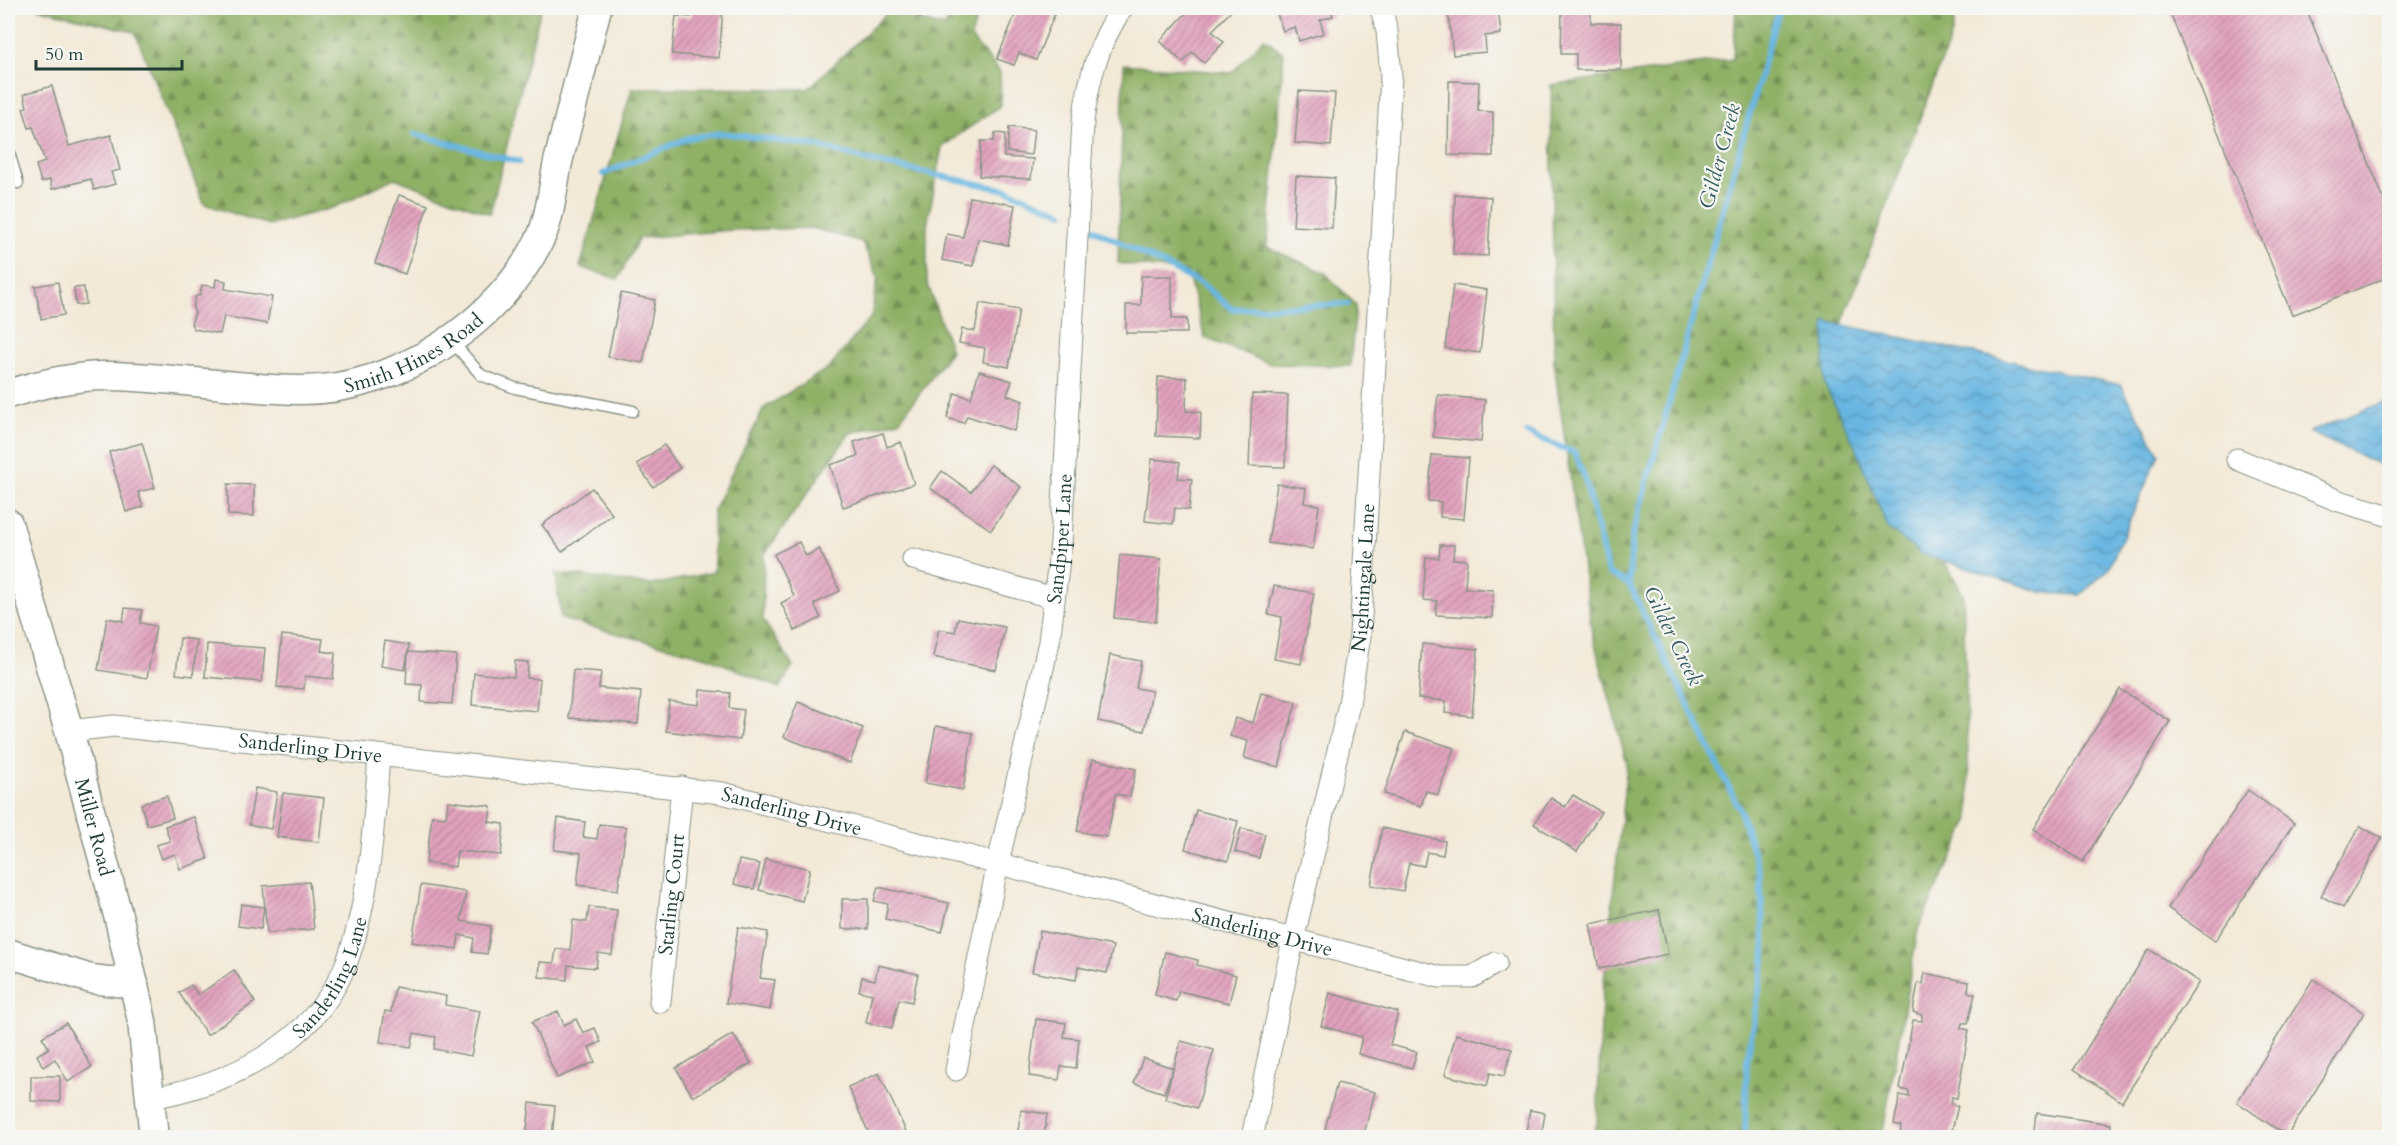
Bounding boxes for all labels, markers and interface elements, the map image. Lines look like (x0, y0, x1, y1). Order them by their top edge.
scale bar (36, 33, 182, 71)
text: 50 m (45, 42, 84, 67)
water label: Gilder Creek (1692, 100, 1748, 212)
street label: Smith Hines Road (341, 306, 489, 399)
street label: Sandpiper Lane (1040, 473, 1078, 605)
street label: Nightingale Lane (1344, 503, 1381, 654)
water label: Gilder Creek (1636, 581, 1710, 691)
street label: Sanderling Drive (237, 726, 384, 769)
street label: Miller Road (69, 775, 121, 879)
street label: Sanderling Drive (719, 780, 865, 842)
street label: Starling Court (651, 832, 691, 956)
street label: Sanderling Drive (1189, 901, 1336, 963)
street label: Sanderling Lane (286, 914, 373, 1044)

